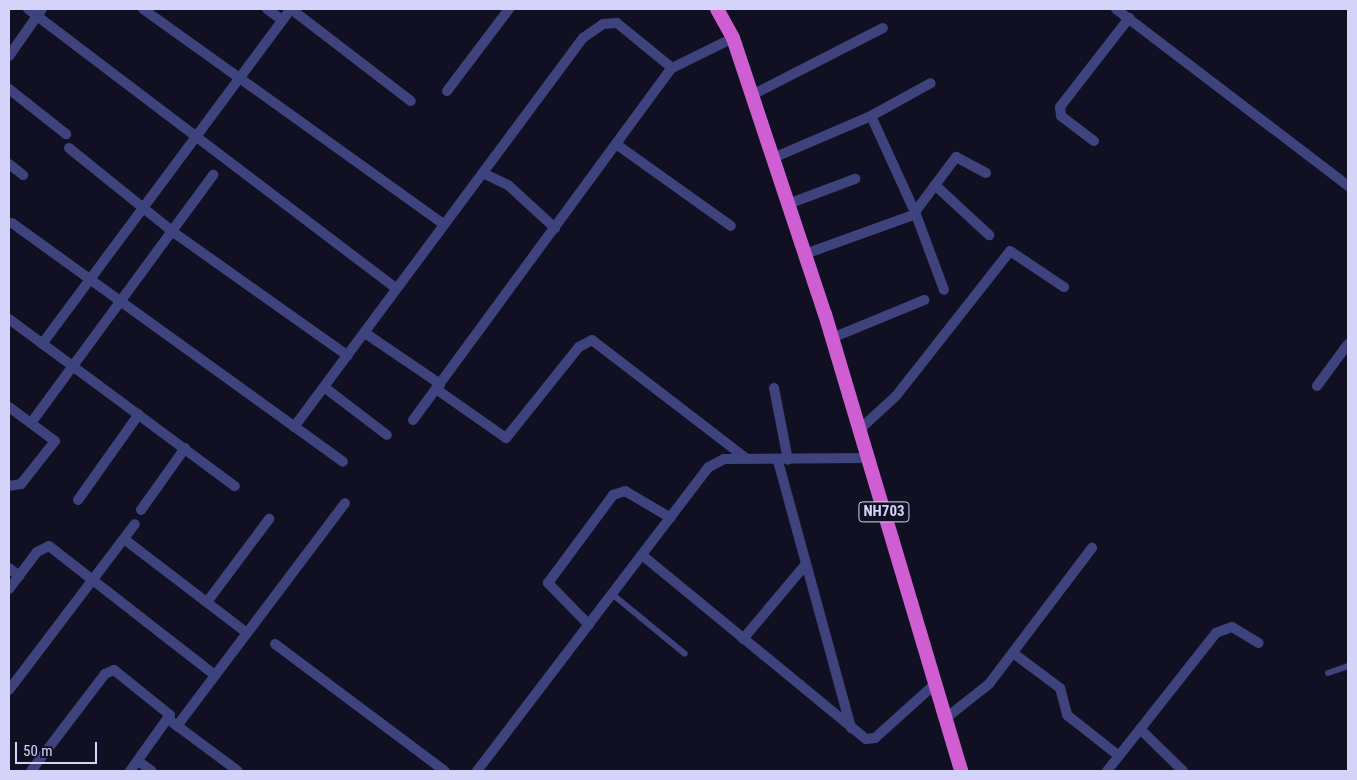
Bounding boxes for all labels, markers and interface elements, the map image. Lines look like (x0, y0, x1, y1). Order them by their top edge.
road number: NH703 (858, 500, 910, 524)
scale bar (18, 732, 100, 764)
text: 50 m (23, 742, 53, 760)

